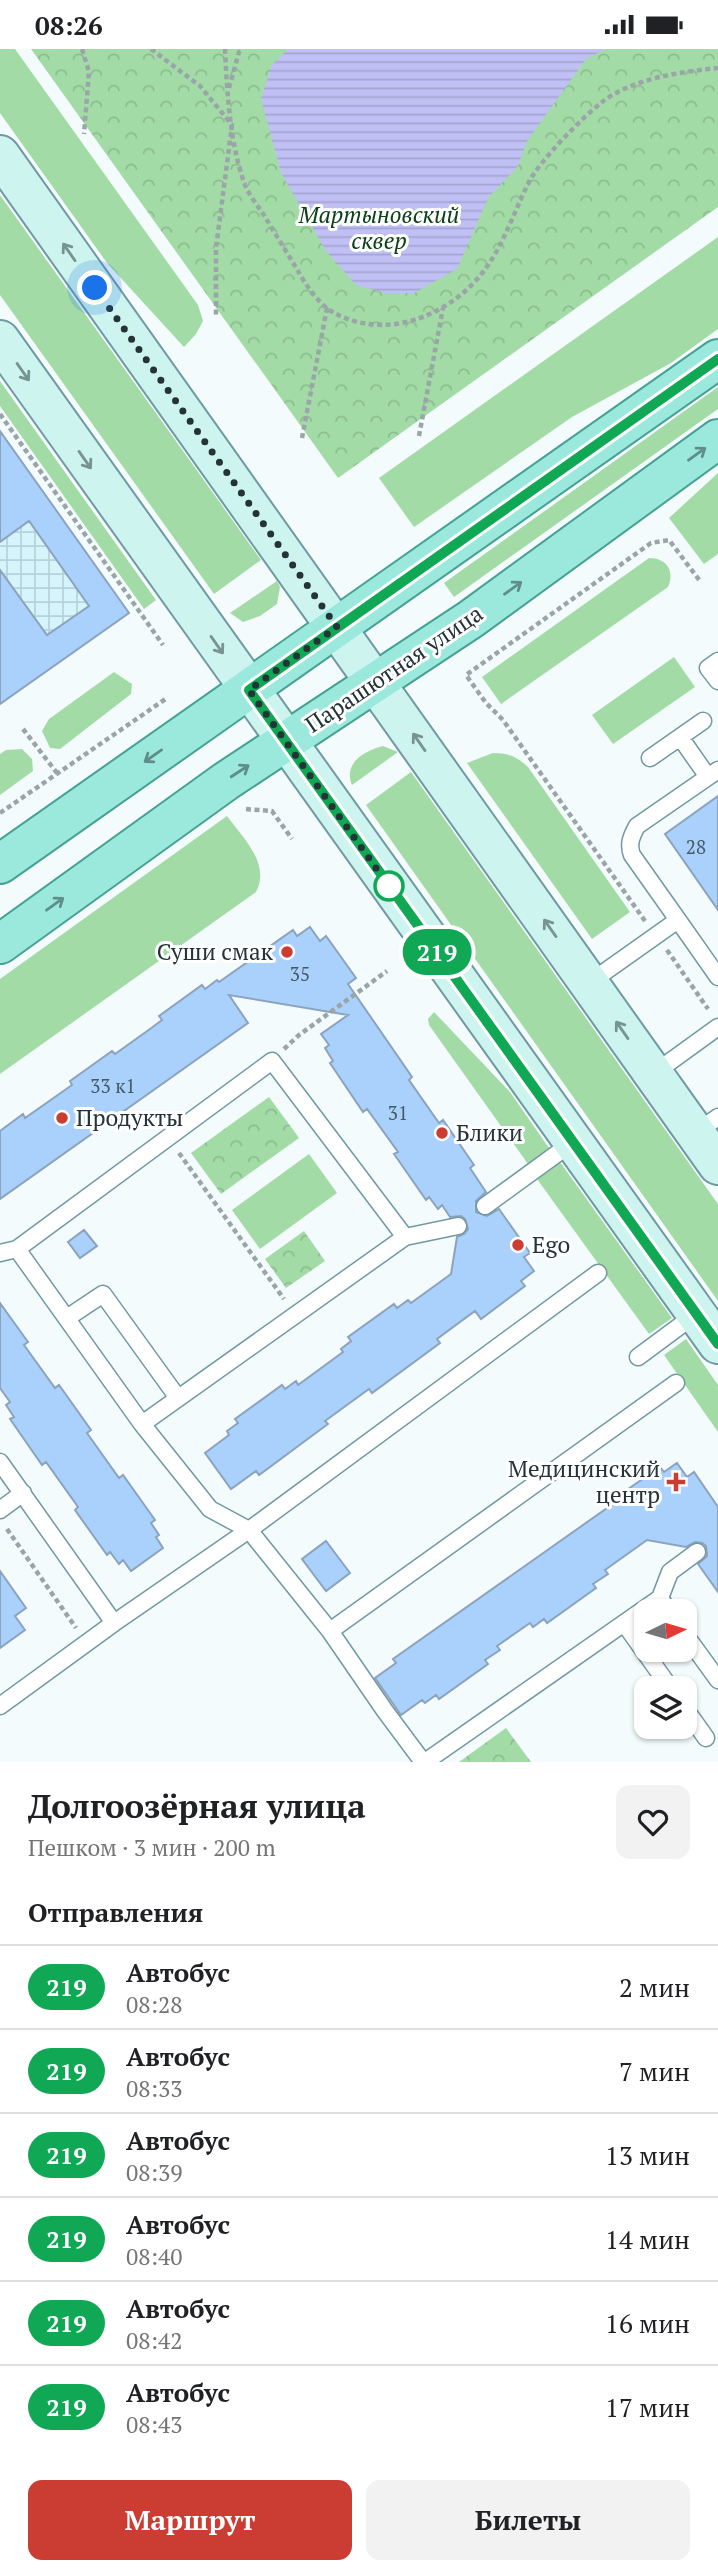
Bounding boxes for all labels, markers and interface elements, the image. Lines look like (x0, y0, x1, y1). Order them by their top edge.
text: 08:26 (35, 8, 103, 42)
park label: Мартыновский сквер (298, 199, 459, 256)
one-way arrow (62, 243, 76, 262)
your location (77, 270, 112, 305)
one-way arrow (16, 362, 30, 381)
one-way arrow (687, 447, 706, 462)
one-way arrow (78, 450, 92, 469)
one-way arrow (503, 581, 522, 596)
street label: Парашютная улица (299, 597, 489, 740)
one-way arrow (210, 635, 224, 654)
one-way arrow (412, 733, 426, 752)
one-way arrow (144, 749, 163, 763)
one-way arrow (230, 764, 249, 779)
house number: 28 (686, 834, 706, 859)
unlabelled marker (374, 871, 404, 901)
one-way arrow (45, 897, 64, 911)
one-way arrow (543, 919, 557, 938)
line badge: 219 (397, 929, 477, 975)
place label: Суши смак (157, 936, 274, 967)
text: 219 (417, 936, 457, 968)
marker: Суши смак (279, 944, 295, 960)
house number: 35 (290, 961, 310, 986)
one-way arrow (615, 1021, 629, 1040)
house number: 33 к1 (90, 1073, 136, 1098)
house number: 31 (388, 1100, 408, 1125)
place label: Продукты (76, 1102, 183, 1133)
marker: Продукты (54, 1110, 70, 1126)
place label: Блики (456, 1117, 523, 1148)
marker: Блики (434, 1125, 450, 1141)
place label: Ego (532, 1229, 570, 1260)
marker: Ego (510, 1237, 526, 1253)
place label: Медицинский центр (508, 1453, 660, 1510)
marker: Медицинский центр (666, 1472, 686, 1492)
north arrow (634, 1599, 696, 1663)
map controls (634, 1599, 697, 1739)
button: layers (634, 1676, 697, 1739)
text: Долгоозёрная улица (28, 1784, 366, 1827)
button: heart (616, 1785, 690, 1859)
text: Пешком · 3 мин · 200 m (28, 1832, 275, 1863)
text: Отправления (28, 1895, 203, 1929)
text: Автобус (126, 1955, 230, 1989)
text: 2 мин (619, 1970, 690, 2004)
text: 219 (46, 1971, 87, 2003)
text: 08:28 (126, 1989, 183, 2020)
text: Автобус (126, 2039, 230, 2073)
text: 7 мин (619, 2054, 690, 2088)
text: 219 (46, 2055, 87, 2087)
text: 08:33 (126, 2073, 183, 2104)
text: Автобус (126, 2123, 230, 2157)
text: 13 мин (605, 2138, 690, 2172)
text: 219 (46, 2139, 87, 2171)
text: 08:39 (126, 2157, 183, 2188)
text: Автобус (126, 2207, 230, 2241)
text: 14 мин (605, 2222, 690, 2256)
text: 219 (46, 2223, 87, 2255)
text: 08:40 (126, 2241, 183, 2272)
text: Автобус (126, 2291, 230, 2325)
text: 16 мин (605, 2306, 690, 2340)
text: 219 (46, 2307, 87, 2339)
text: 08:42 (126, 2325, 183, 2356)
text: Автобус (126, 2375, 230, 2409)
text: 17 мин (605, 2390, 690, 2424)
text: 219 (46, 2391, 87, 2423)
text: 08:43 (126, 2409, 183, 2440)
button: Маршрут (28, 2480, 352, 2560)
button: Билеты (366, 2480, 690, 2560)

